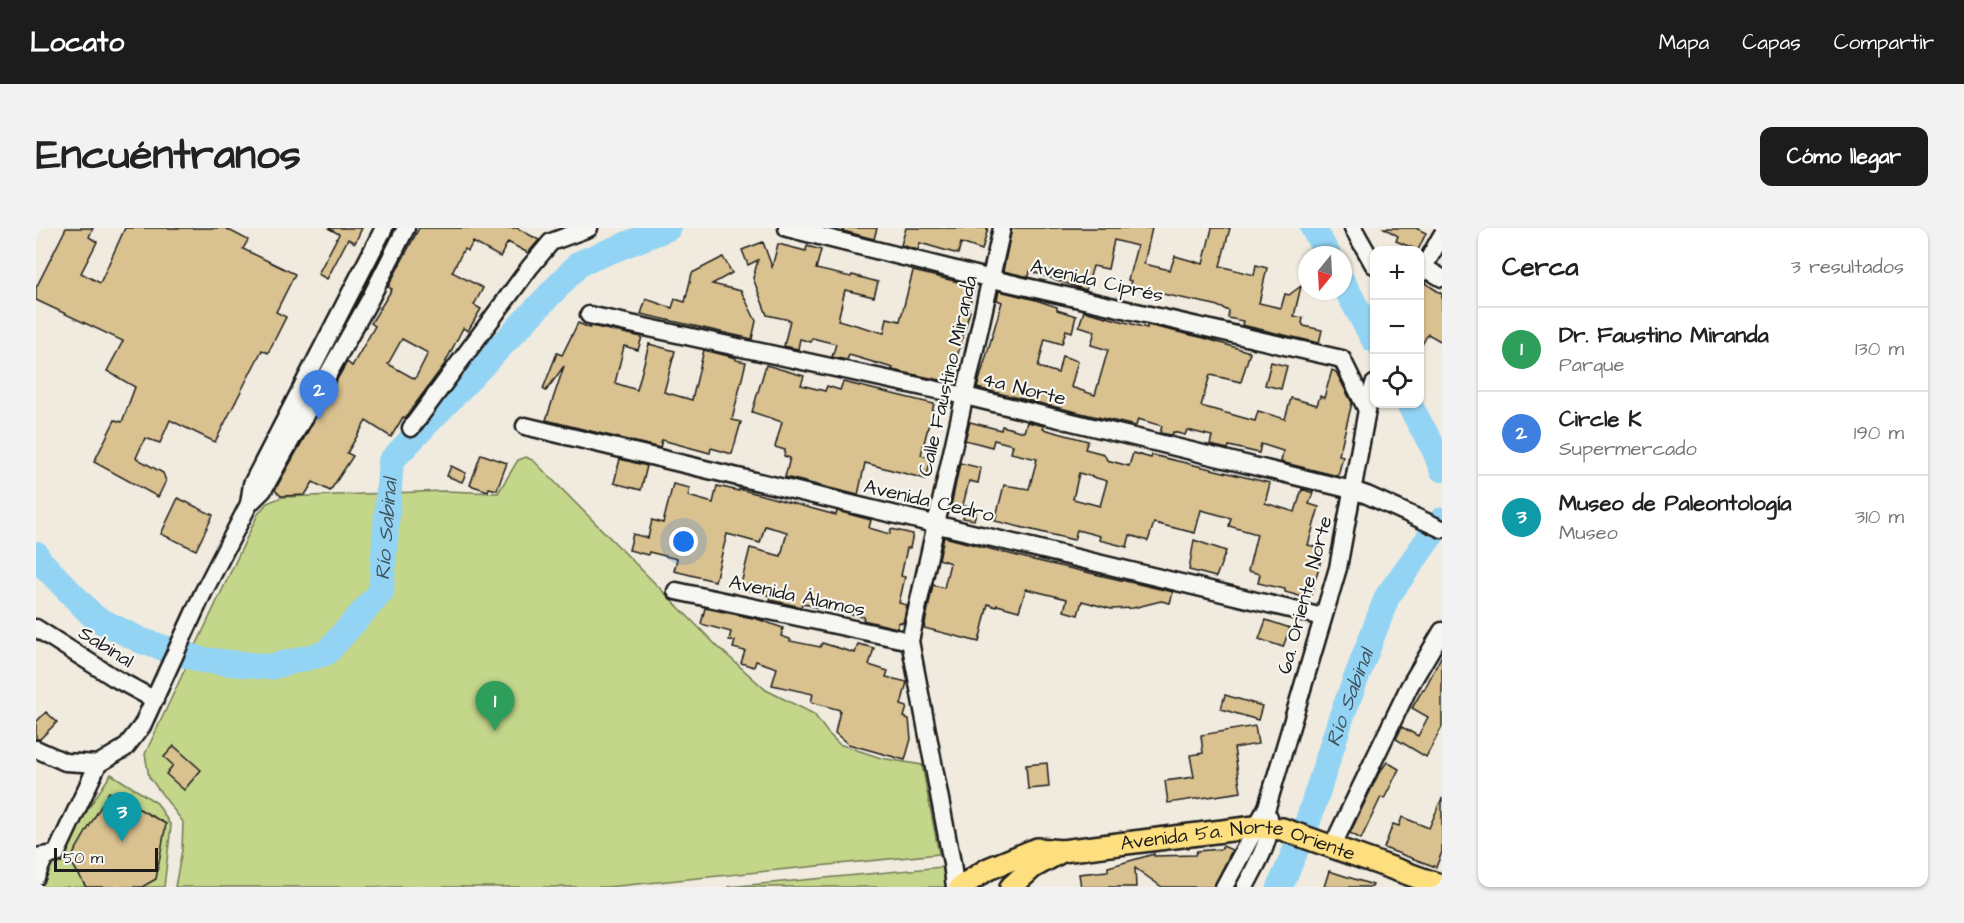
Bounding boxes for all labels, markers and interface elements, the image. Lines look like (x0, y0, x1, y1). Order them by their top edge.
text: Locato (30, 23, 124, 62)
text: Mapa (1659, 28, 1709, 57)
text: Capas (1742, 28, 1801, 57)
text: Compartir (1834, 28, 1934, 57)
text: Encuéntranos (36, 127, 301, 185)
button: Cómo llegar (1760, 127, 1928, 186)
north arrow (1298, 246, 1352, 300)
map controls (1370, 246, 1424, 408)
button: + (1370, 246, 1424, 300)
text: Cerca (1502, 249, 1579, 285)
street label: Avenida Ciprés (1028, 252, 1166, 310)
text: 3 resultados (1791, 253, 1904, 281)
street label: Calle Faustino Miranda (911, 273, 985, 479)
button: − (1370, 300, 1424, 354)
text: Dr. Faustino Miranda (1559, 320, 1769, 351)
text: 1 (1520, 335, 1523, 363)
text: 130 m (1855, 335, 1904, 363)
text: Parque (1559, 351, 1624, 379)
button: locate (1370, 354, 1424, 408)
street label: 4a Norte (979, 365, 1069, 413)
pin: 2 (300, 370, 338, 420)
text: Circle K (1559, 404, 1641, 435)
text: 2 (1516, 419, 1527, 447)
text: 190 m (1854, 419, 1904, 447)
text: Supermercado (1559, 435, 1697, 463)
street label: Avenida Cedro (861, 472, 997, 530)
water label: Río Sabinal (367, 474, 404, 581)
text: Museo de Paleontología (1559, 488, 1791, 519)
text: 3 (1516, 503, 1527, 531)
text: 310 m (1855, 503, 1904, 531)
street label: 6a. Oriente Norte (1270, 513, 1340, 677)
text: Museo (1559, 519, 1618, 547)
your location (669, 527, 698, 556)
street label: Avenida Álamos (726, 568, 868, 624)
street label: Sabinal (73, 619, 139, 675)
water label: Río Sabinal (1318, 642, 1382, 750)
pin: 1 (476, 682, 514, 731)
pin: 3 (102, 792, 142, 842)
street label: Avenida 5a. Norte Oriente (1119, 813, 1359, 868)
scale bar (54, 845, 158, 872)
text: 50 m (63, 847, 103, 869)

